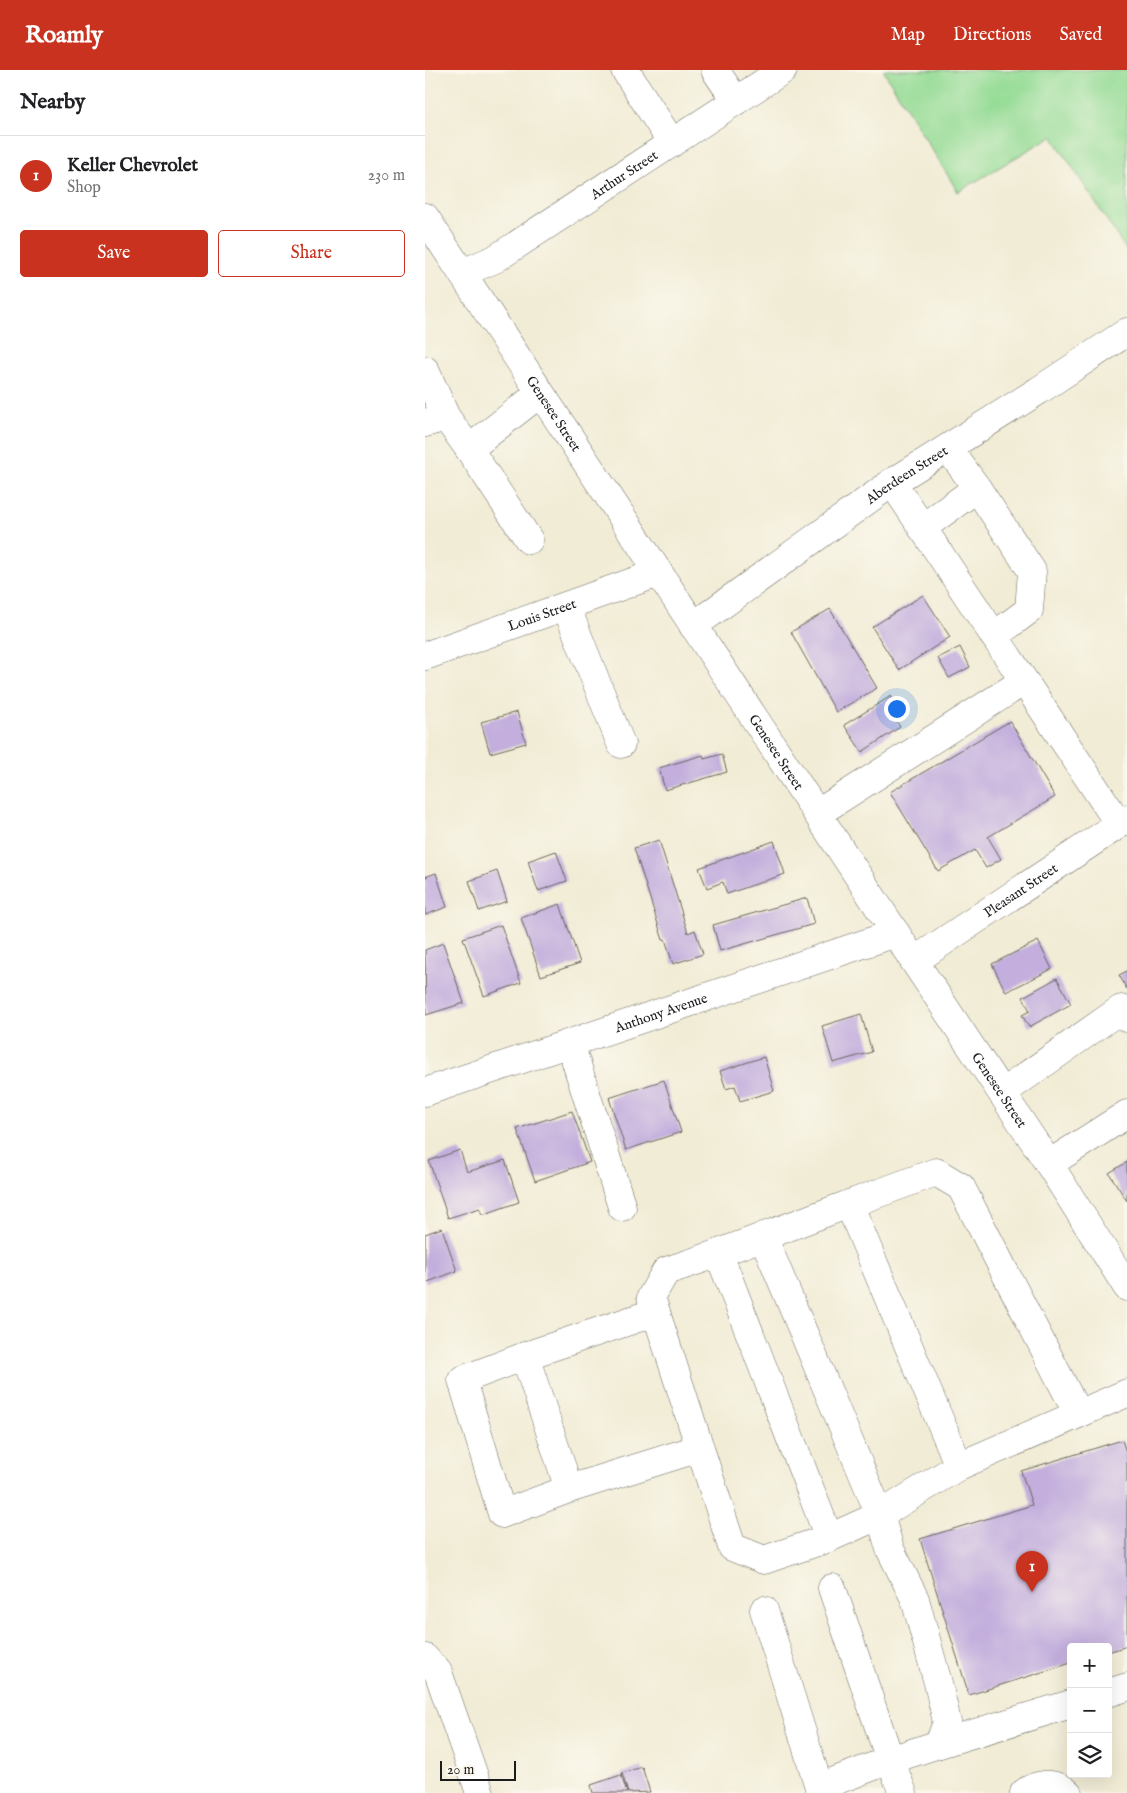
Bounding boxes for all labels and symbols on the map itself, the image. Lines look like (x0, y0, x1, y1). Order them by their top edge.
street label: Arthur Street (586, 146, 662, 204)
street label: Genesee Street (522, 373, 585, 455)
street label: Aberdeen Street (862, 442, 952, 509)
street label: Louis Street (505, 595, 579, 636)
your location (884, 696, 910, 722)
street label: Genesee Street (744, 711, 807, 794)
street label: Pleasant Street (981, 860, 1062, 922)
street label: Anthony Avenue (612, 989, 710, 1038)
street label: Genesee Street (967, 1049, 1031, 1132)
pin: 1 (1016, 1551, 1048, 1592)
scale bar (440, 1758, 516, 1781)

